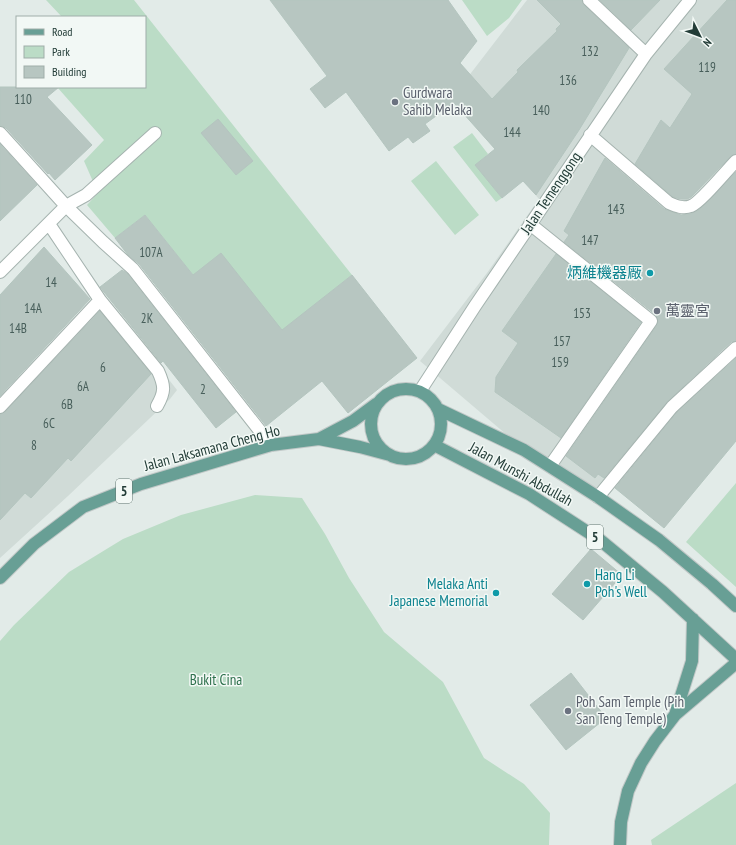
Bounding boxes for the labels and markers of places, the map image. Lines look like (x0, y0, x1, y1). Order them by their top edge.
place label: Gurdwara Sahib Melaka (403, 83, 472, 119)
marker: Gurdwara Sahib Melaka (390, 97, 400, 107)
place label: 炳維機器厰 (567, 263, 642, 282)
marker: 炳維機器厰 (645, 268, 655, 278)
place label: 萬靈宮 (665, 301, 710, 320)
marker: 萬靈宮 (652, 306, 662, 316)
place label: Hang Li Poh's Well (595, 565, 648, 601)
place label: Melaka Anti Japanese Memorial (389, 574, 488, 610)
marker: Hang Li Poh's Well (582, 579, 592, 589)
marker: Melaka Anti Japanese Memorial (491, 588, 501, 598)
place label: Poh Sam Temple (Pih San Teng Temple) (576, 692, 684, 728)
marker: Poh Sam Temple (Pih San Teng Temple) (563, 706, 573, 716)

